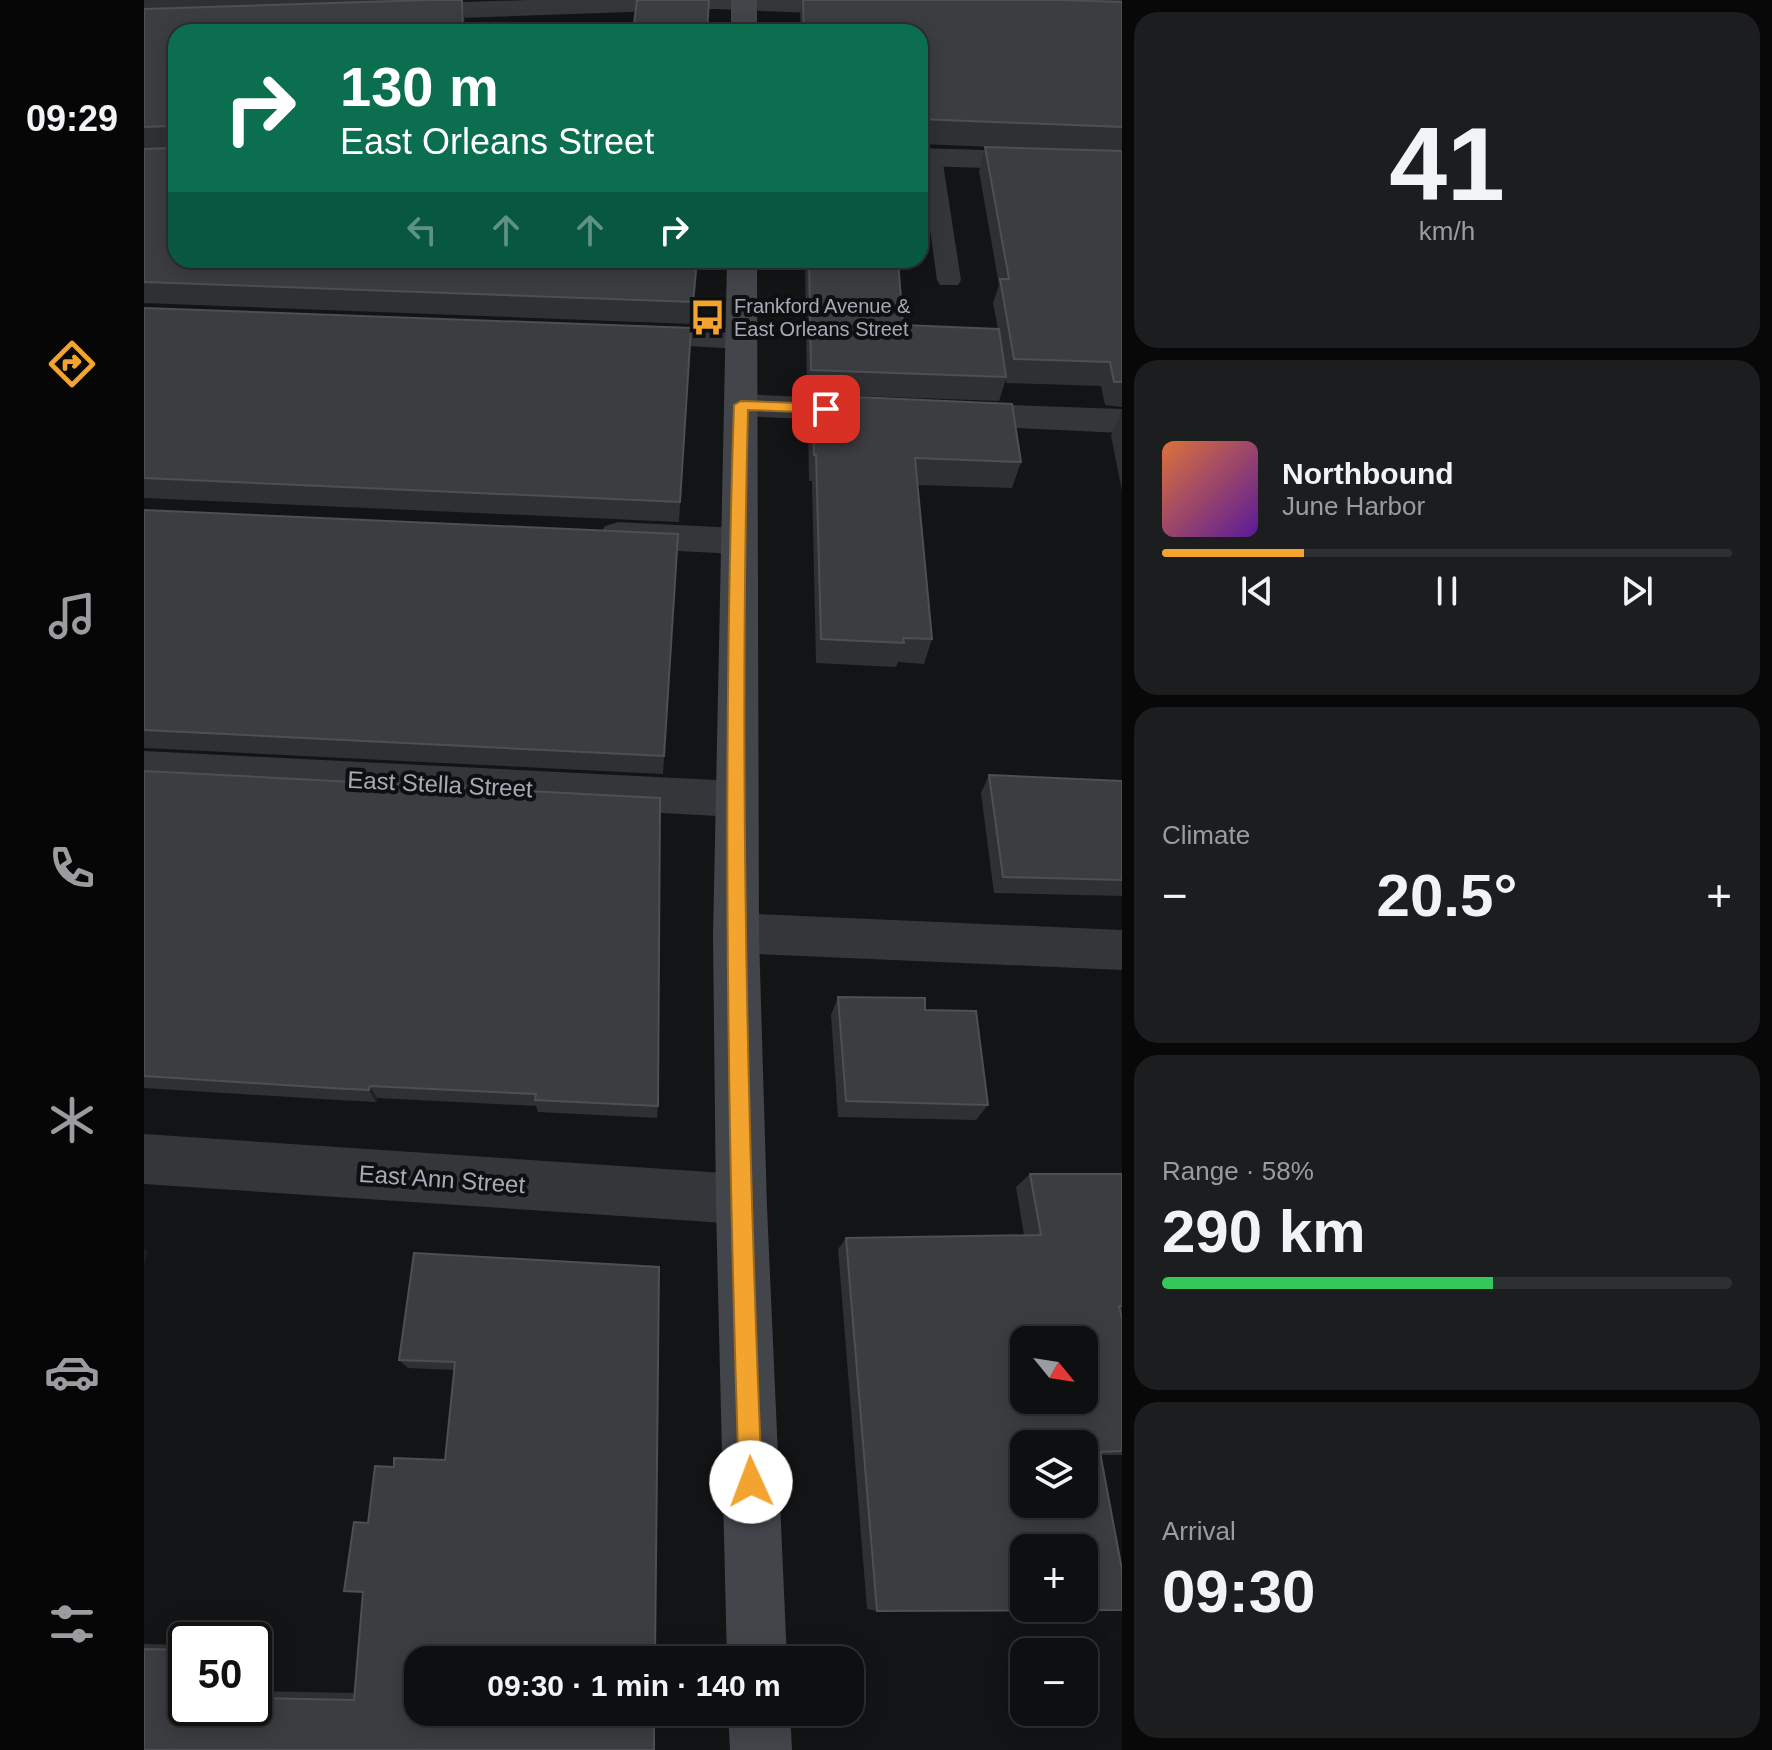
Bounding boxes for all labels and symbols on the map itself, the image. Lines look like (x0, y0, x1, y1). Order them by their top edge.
place label: Frankford Avenue & East Orleans Street (734, 295, 911, 340)
bus stop icon: Frankford Avenue & East Orleans Street (689, 298, 727, 336)
pin (792, 375, 860, 443)
street label: East Stella Street (347, 766, 534, 802)
street label: East Ann Street (358, 1160, 526, 1198)
north arrow (1010, 1326, 1098, 1414)
position arrow (709, 1440, 793, 1524)
speed limit sign: 50 (168, 1622, 272, 1726)

